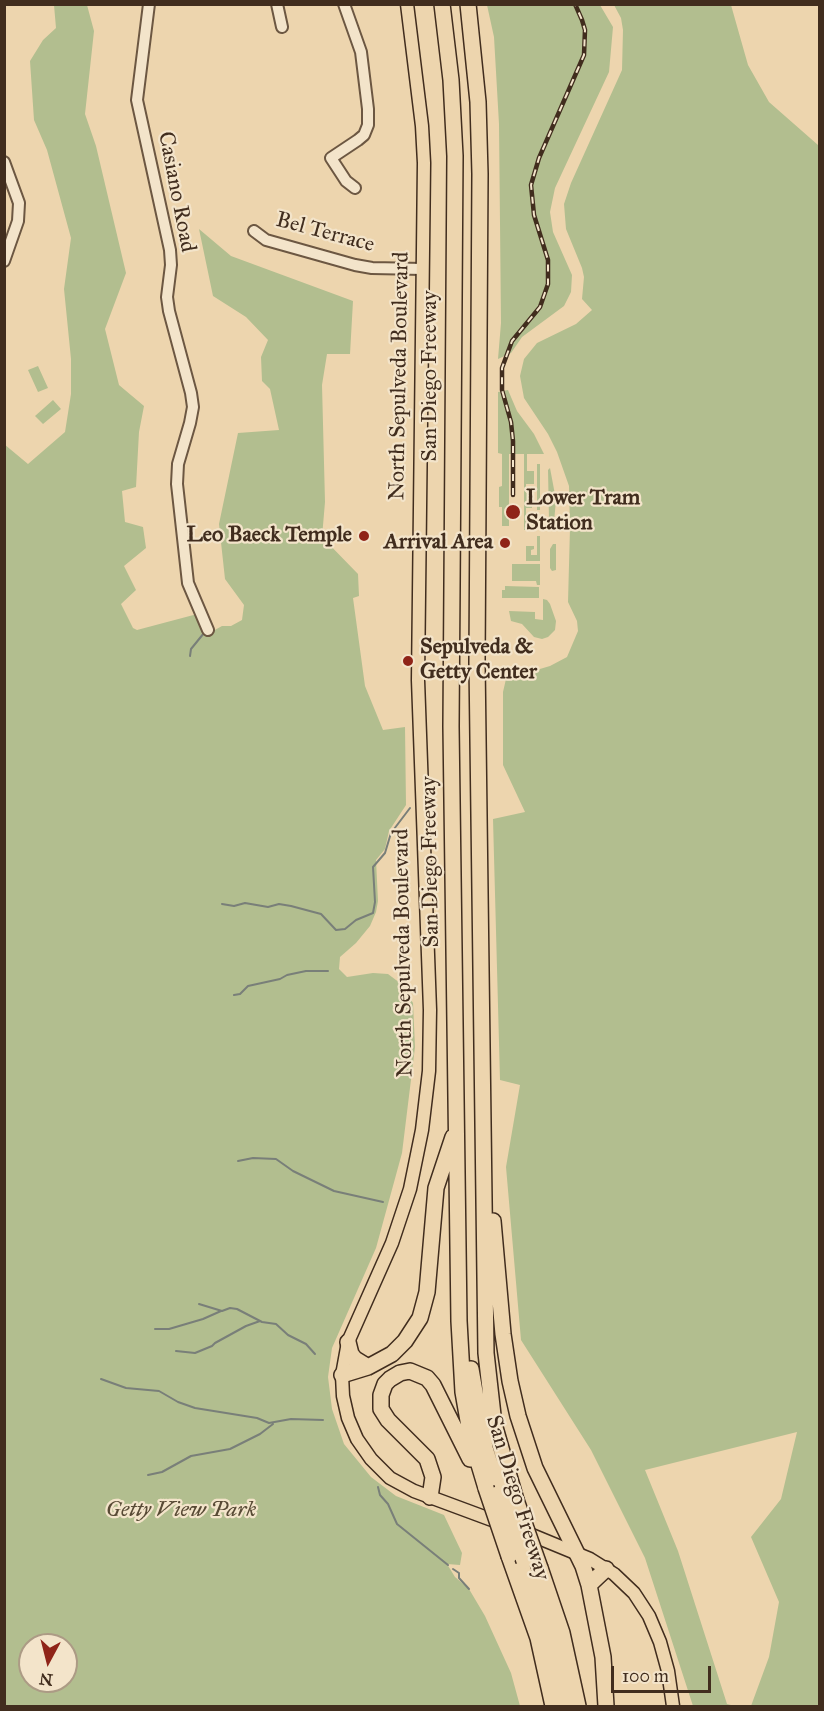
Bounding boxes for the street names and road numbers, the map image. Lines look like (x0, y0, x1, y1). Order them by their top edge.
street label: Casiano Road (151, 129, 201, 255)
street label: Bel Terrace (273, 207, 377, 259)
street label: North Sepulveda Boulevard (385, 251, 415, 501)
street label: San Diego Freeway (418, 290, 444, 462)
street label: San Diego Freeway (416, 776, 446, 948)
street label: North Sepulveda Boulevard (389, 828, 419, 1078)
street label: San Diego Freeway (479, 1412, 555, 1584)

